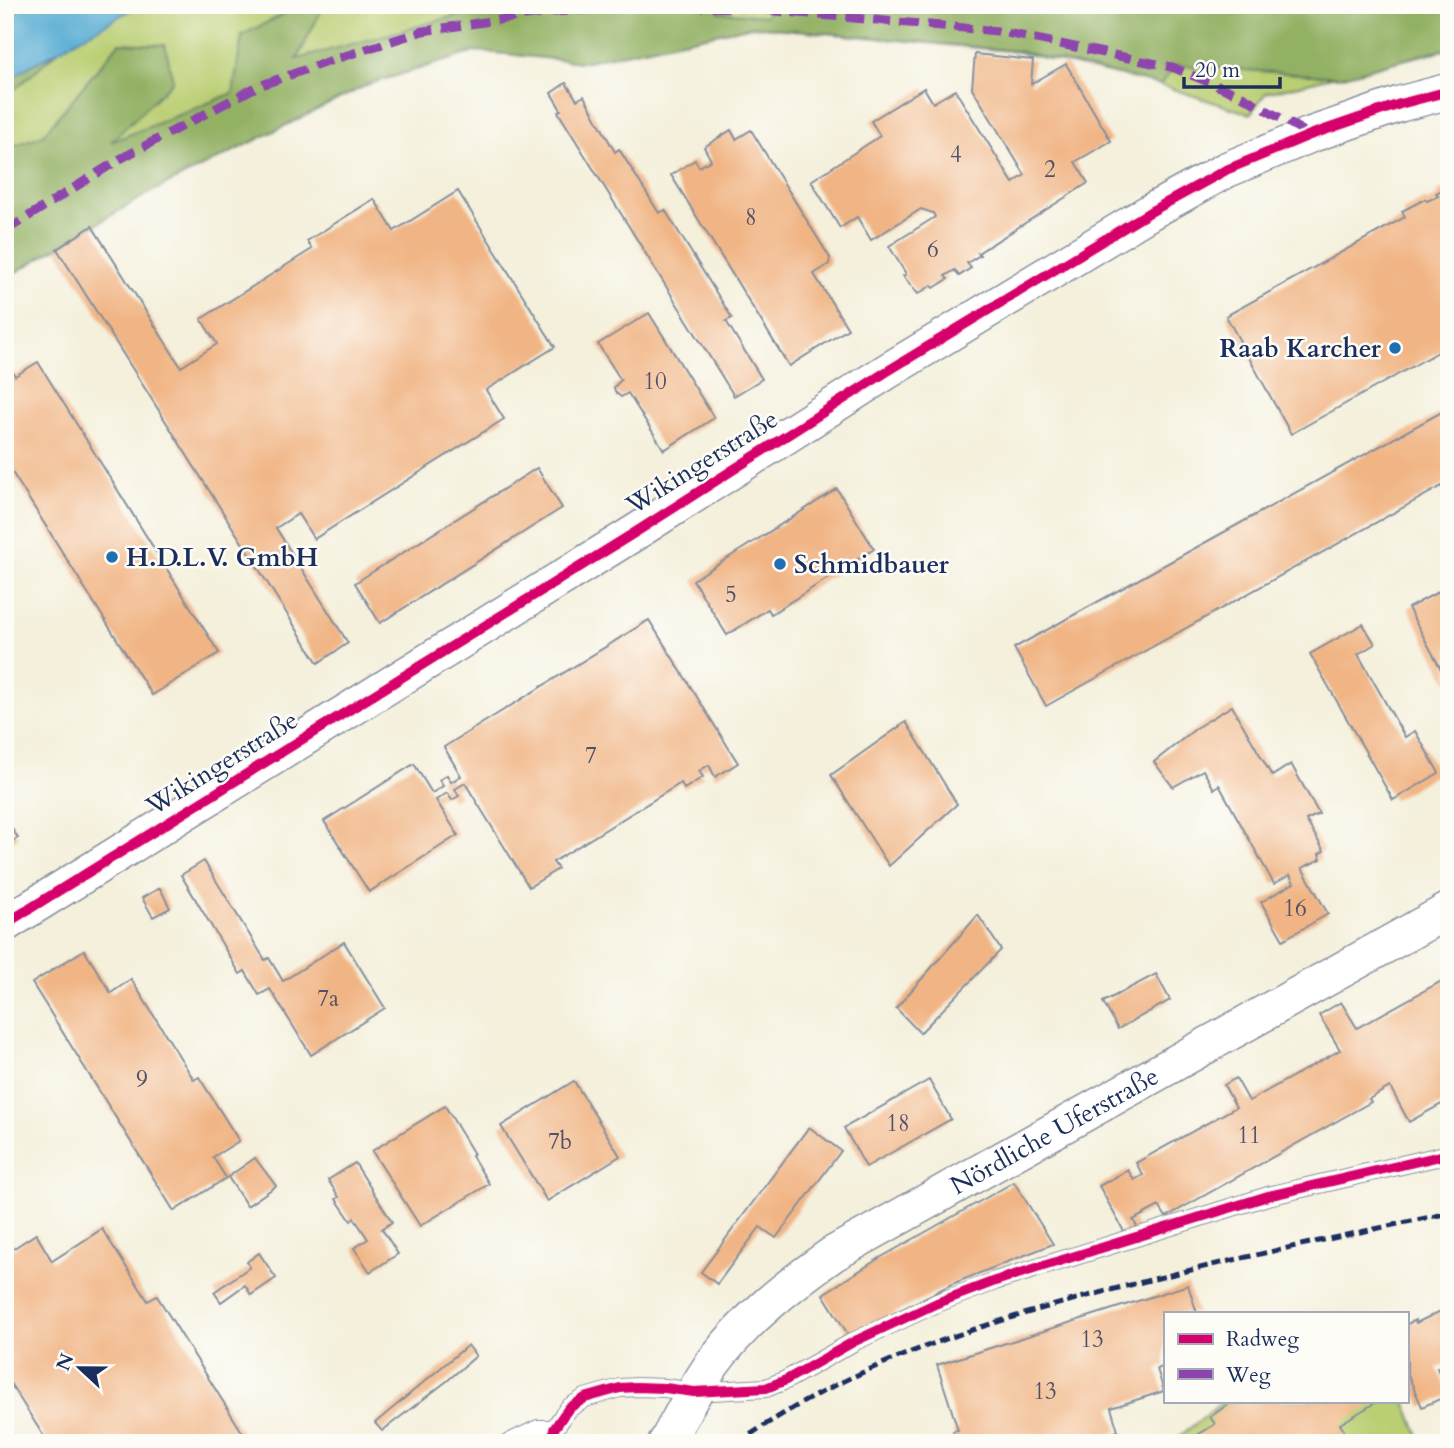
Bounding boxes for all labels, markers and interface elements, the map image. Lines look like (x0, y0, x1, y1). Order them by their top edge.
scale bar (1184, 46, 1281, 90)
text: 20 m (1195, 56, 1240, 85)
house number: 4 (950, 139, 962, 170)
house number: 2 (1044, 154, 1056, 185)
house number: 8 (745, 202, 757, 233)
house number: 6 (927, 234, 939, 265)
place label: Raab Karcher (1219, 331, 1382, 366)
marker: Raab Karcher (1387, 340, 1403, 356)
house number: 10 (643, 366, 667, 397)
street label: Wikingerstraße (619, 401, 785, 523)
place label: H.D.L.V. GmbH (126, 540, 319, 575)
place label: Schmidbauer (794, 547, 949, 582)
marker: H.D.L.V. GmbH (104, 549, 120, 565)
marker: Schmidbauer (772, 556, 788, 572)
house number: 5 (725, 579, 737, 610)
street label: Wikingerstraße (139, 702, 305, 824)
house number: 7 (585, 740, 597, 771)
house number: 16 (1283, 893, 1307, 924)
house number: 7a (317, 983, 339, 1014)
street label: Nördliche Uferstraße (944, 1058, 1165, 1203)
house number: 9 (136, 1064, 148, 1095)
house number: 18 (886, 1108, 910, 1139)
house number: 11 (1237, 1120, 1261, 1151)
house number: 7b (548, 1126, 572, 1157)
legend (1164, 1312, 1408, 1402)
house number: 13 (1080, 1324, 1104, 1355)
text: Radweg (1226, 1325, 1299, 1354)
north arrow (46, 1332, 116, 1402)
text: N (50, 1349, 80, 1375)
text: Weg (1225, 1361, 1271, 1390)
house number: 13 (1033, 1376, 1057, 1407)

